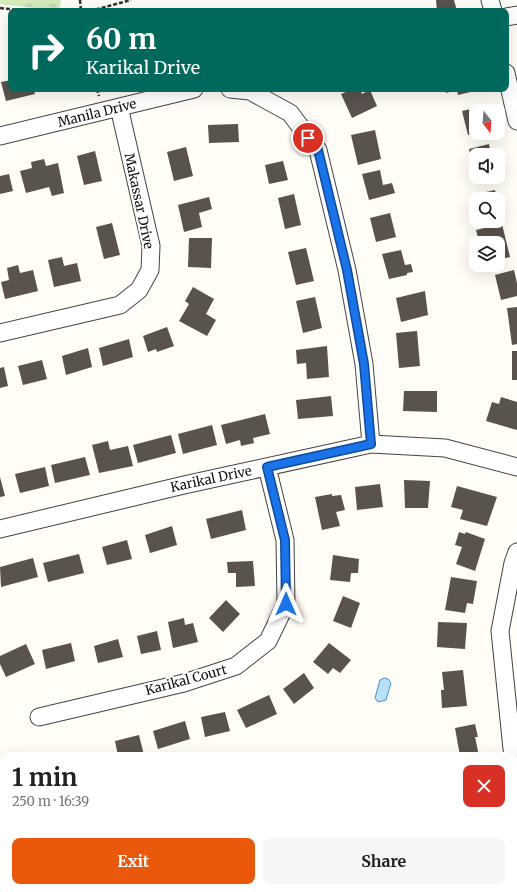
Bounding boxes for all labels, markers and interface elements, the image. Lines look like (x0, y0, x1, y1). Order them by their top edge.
text: 60 m (86, 21, 156, 57)
icon: right (20, 24, 72, 76)
text: Karikal Drive (86, 56, 200, 79)
street label: Manila Drive (56, 95, 138, 131)
north arrow (469, 104, 505, 140)
map controls (469, 104, 505, 272)
pin (291, 121, 325, 155)
icon: arrive (297, 127, 319, 149)
button: sound (469, 148, 505, 184)
street label: Makassar Drive (121, 151, 158, 251)
button: search (469, 192, 505, 228)
button: layers (469, 236, 505, 272)
street label: Karikal Drive (169, 462, 253, 496)
position arrow (265, 583, 307, 625)
street label: Karikal Court (143, 661, 229, 699)
text: 1 min (12, 762, 77, 793)
button: close (463, 765, 505, 807)
text: 250 m · 16:39 (12, 793, 89, 810)
button: Exit (12, 838, 255, 884)
button: Share (263, 838, 505, 884)

